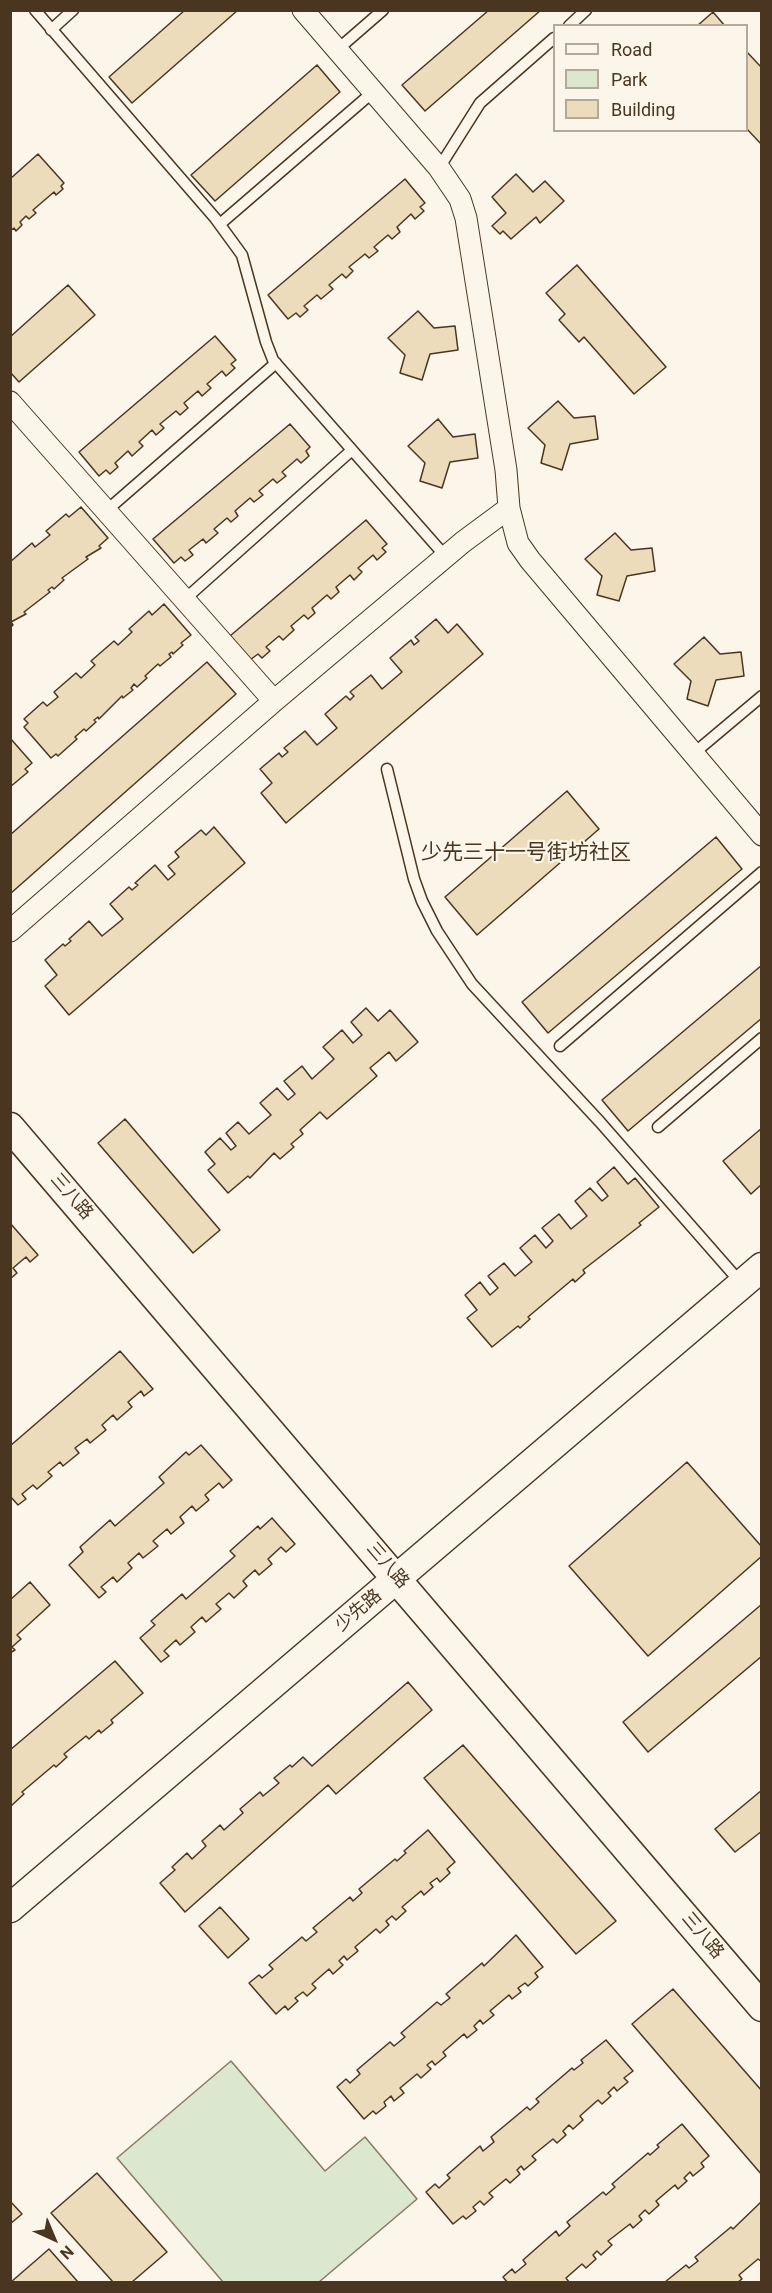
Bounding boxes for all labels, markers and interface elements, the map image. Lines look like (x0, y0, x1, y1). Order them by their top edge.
legend (553, 24, 748, 132)
text: Road (611, 39, 652, 60)
text: Park (611, 69, 647, 90)
text: Building (611, 99, 675, 120)
district label: 少先三十一号街坊社区 (421, 841, 631, 867)
street label: 三八路 (45, 1170, 97, 1224)
street label: 三八路 (361, 1539, 413, 1593)
street label: 少先路 (331, 1585, 387, 1637)
street label: 三八路 (676, 1908, 728, 1964)
north arrow (24, 2209, 84, 2269)
text: N (56, 2242, 78, 2263)

